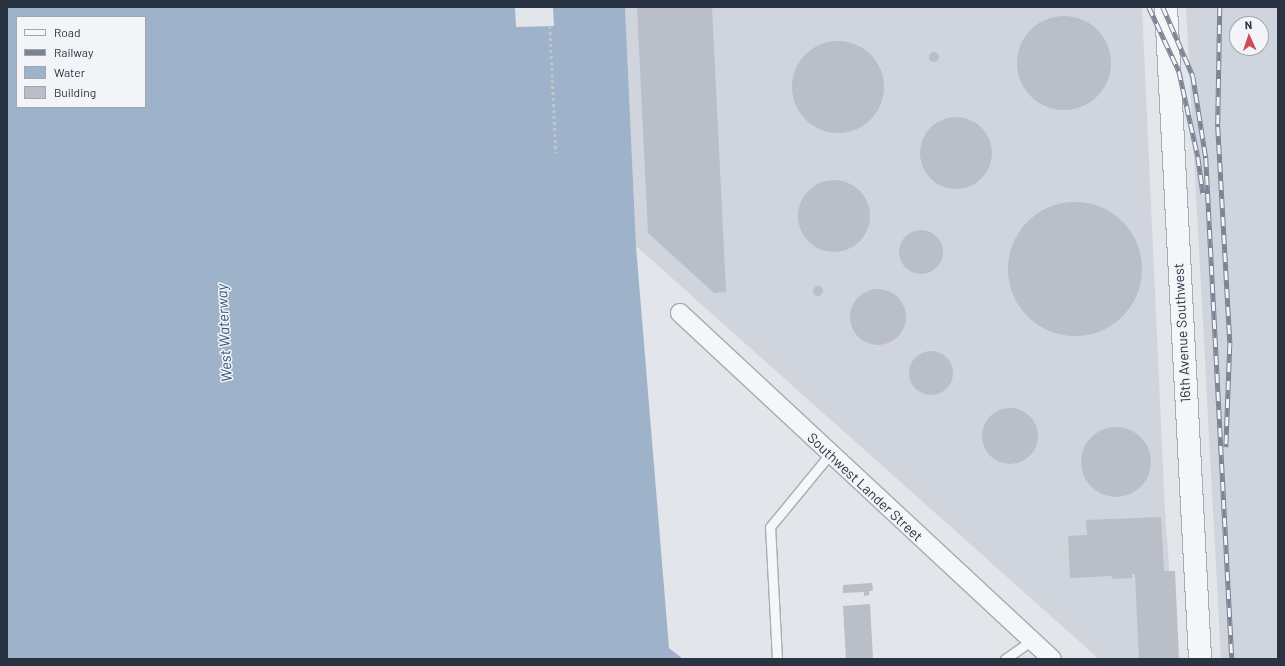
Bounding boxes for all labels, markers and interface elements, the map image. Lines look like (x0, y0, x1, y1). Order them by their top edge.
legend (16, 16, 146, 108)
north arrow (1229, 16, 1269, 56)
text: N (1244, 18, 1252, 31)
text: Road (54, 25, 81, 39)
text: Railway (54, 45, 93, 59)
text: Water (54, 65, 85, 79)
text: Building (54, 85, 96, 99)
street label: 16th Avenue Southwest (1170, 263, 1194, 403)
water label: West Waterway (212, 283, 236, 383)
street label: Southwest Lander Street (804, 429, 926, 545)

